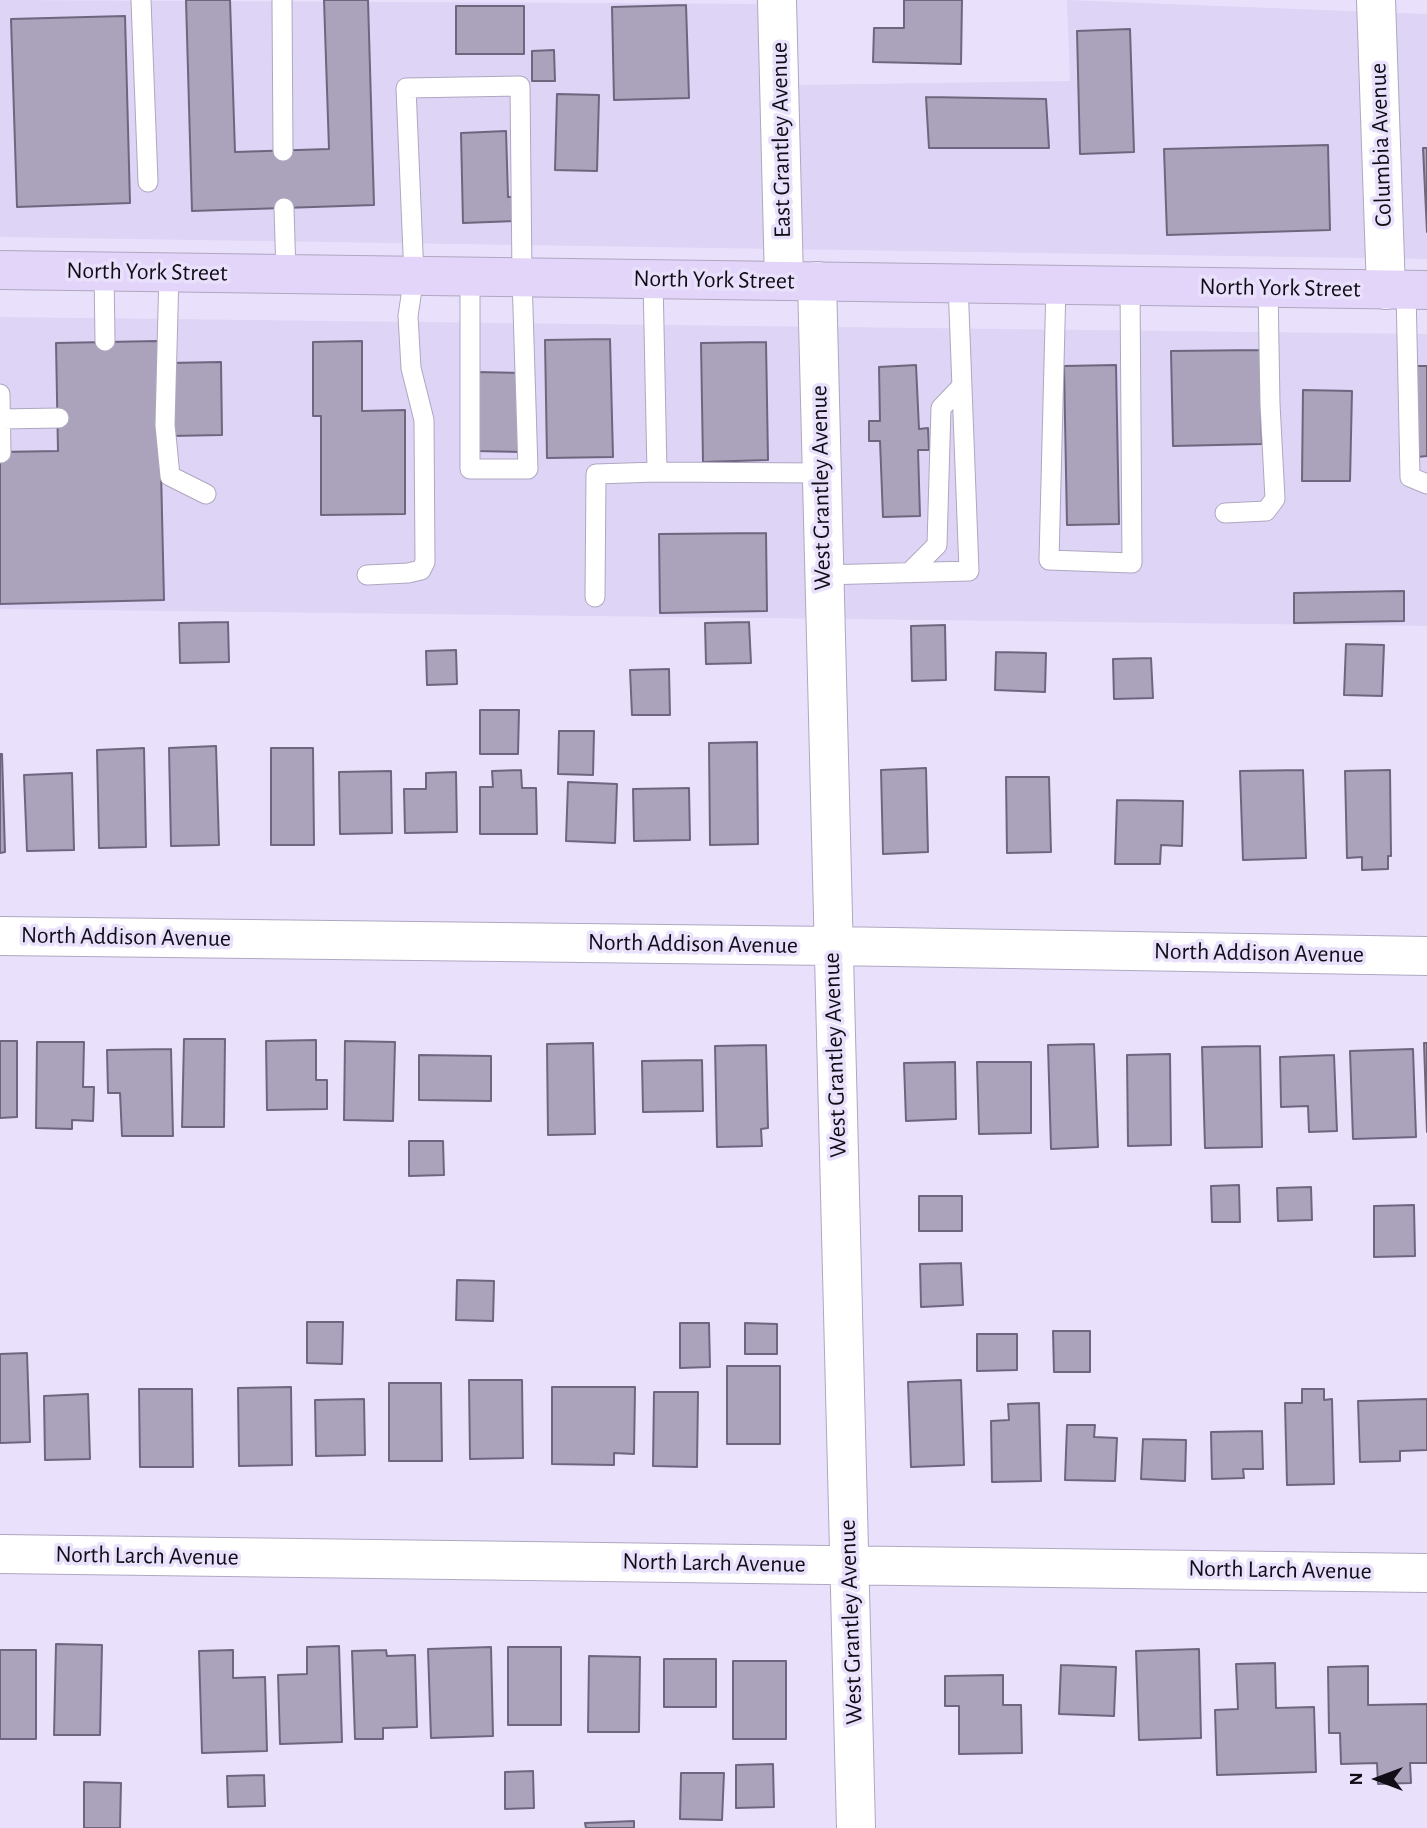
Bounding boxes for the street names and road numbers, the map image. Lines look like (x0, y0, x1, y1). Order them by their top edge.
street label: East Grantley Avenue (765, 42, 797, 238)
street label: Columbia Avenue (1364, 63, 1398, 227)
street label: North York Street (66, 256, 228, 288)
street label: North York Street (633, 264, 795, 296)
street label: North York Street (1199, 272, 1361, 304)
street label: West Grantley Avenue (805, 385, 837, 591)
street label: North Addison Avenue (21, 921, 231, 953)
street label: North Addison Avenue (588, 928, 798, 960)
street label: North Addison Avenue (1154, 937, 1364, 969)
street label: West Grantley Avenue (817, 952, 853, 1158)
street label: West Grantley Avenue (833, 1519, 869, 1725)
street label: North Larch Avenue (55, 1540, 239, 1572)
street label: North Larch Avenue (622, 1547, 806, 1579)
street label: North Larch Avenue (1188, 1554, 1372, 1586)

